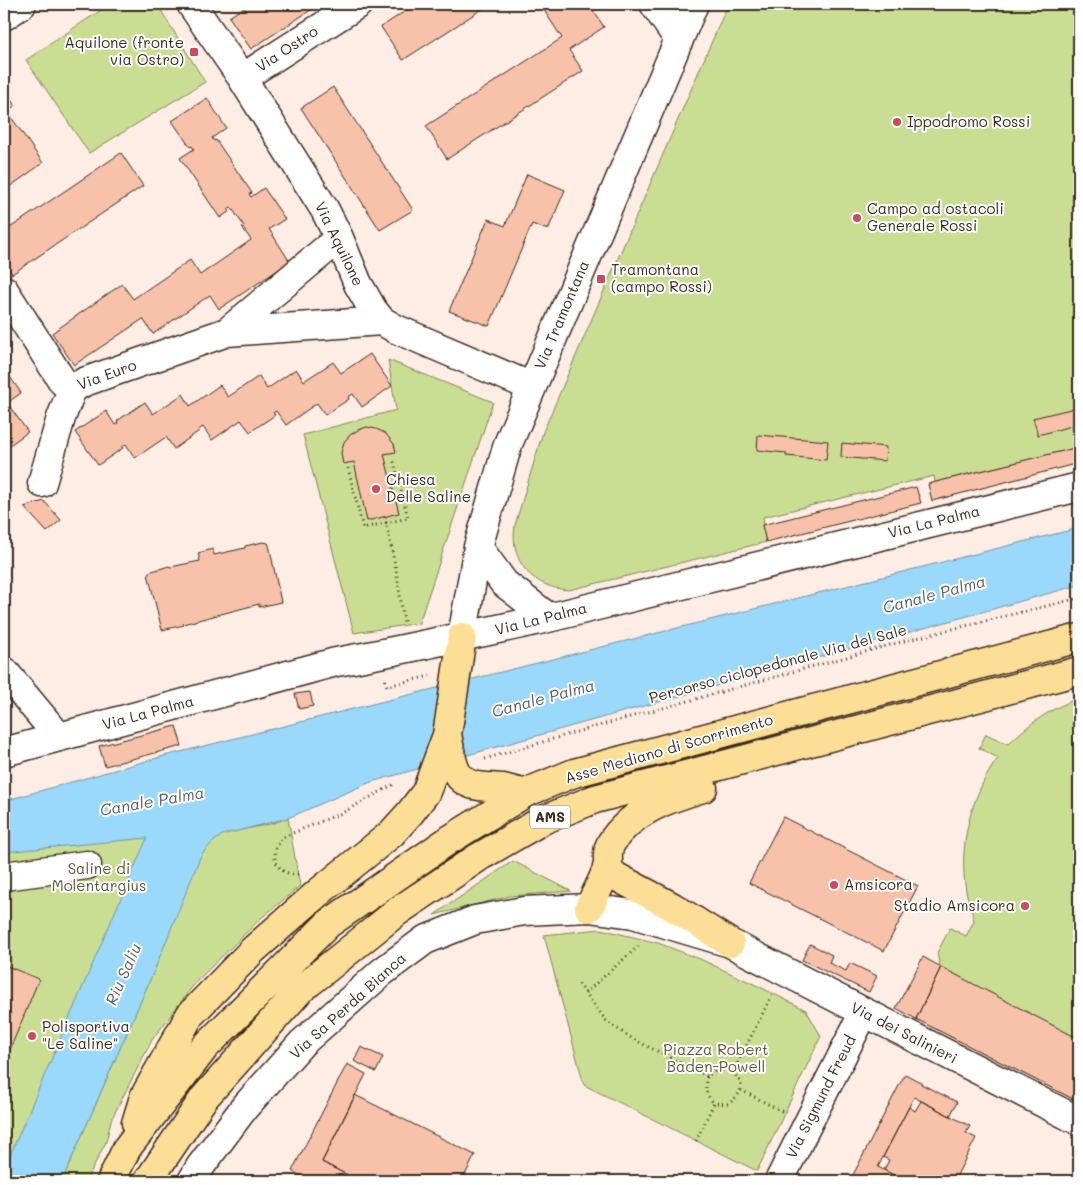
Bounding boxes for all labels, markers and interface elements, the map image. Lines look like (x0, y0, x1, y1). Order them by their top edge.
street label: Via Ostro (251, 20, 322, 76)
place label: Aquilone (fronte via Ostro) (65, 32, 184, 69)
marker: Aquilone (fronte via Ostro) (188, 46, 200, 58)
place label: Ippodromo Rossi (907, 111, 1030, 131)
marker: Ippodromo Rossi (891, 116, 903, 128)
street label: Via Aquilone (311, 198, 369, 289)
place label: Campo ad ostacoli Generale Rossi (867, 198, 1004, 235)
marker: Campo ad ostacoli Generale Rossi (851, 212, 863, 224)
street label: Via Tramontana (529, 257, 593, 372)
place label: Tramontana (campo Rossi) (611, 259, 712, 296)
marker: Tramontana (campo Rossi) (595, 273, 607, 285)
street label: Via Euro (74, 354, 139, 394)
place label: Chiesa Delle Saline (386, 469, 471, 506)
marker: Chiesa Delle Saline (370, 483, 382, 495)
street label: Via La Palma (886, 500, 982, 542)
water label: Canale Palma (880, 570, 988, 617)
street label: Via La Palma (493, 597, 589, 639)
street label: Percorso ciclopedonale Via del Sale (647, 619, 909, 707)
water label: Canale Palma (489, 674, 597, 721)
street label: Via La Palma (100, 690, 196, 734)
street label: Asse Mediano di Scorrimento (562, 709, 775, 787)
water label: Canale Palma (98, 781, 206, 820)
road number: AMS (530, 806, 570, 829)
park label: Saline di Molentargius (52, 858, 146, 895)
place label: Amsicora (844, 874, 913, 894)
marker: Amsicora (828, 879, 840, 891)
place label: Stadio Amsicora (894, 895, 1015, 915)
marker: Stadio Amsicora (1019, 900, 1031, 912)
water label: Riu Saliu (100, 940, 145, 1008)
street label: Via Sa Perda Bianca (285, 948, 410, 1063)
street label: Via dei Salinieri (848, 997, 961, 1068)
place label: Polisportiva "Le Saline" (42, 1016, 130, 1053)
marker: Polisportiva "Le Saline" (26, 1030, 38, 1042)
street label: Via Sigmund Freud (780, 1032, 860, 1162)
park label: Piazza Robert Baden-Powell (663, 1039, 769, 1076)

